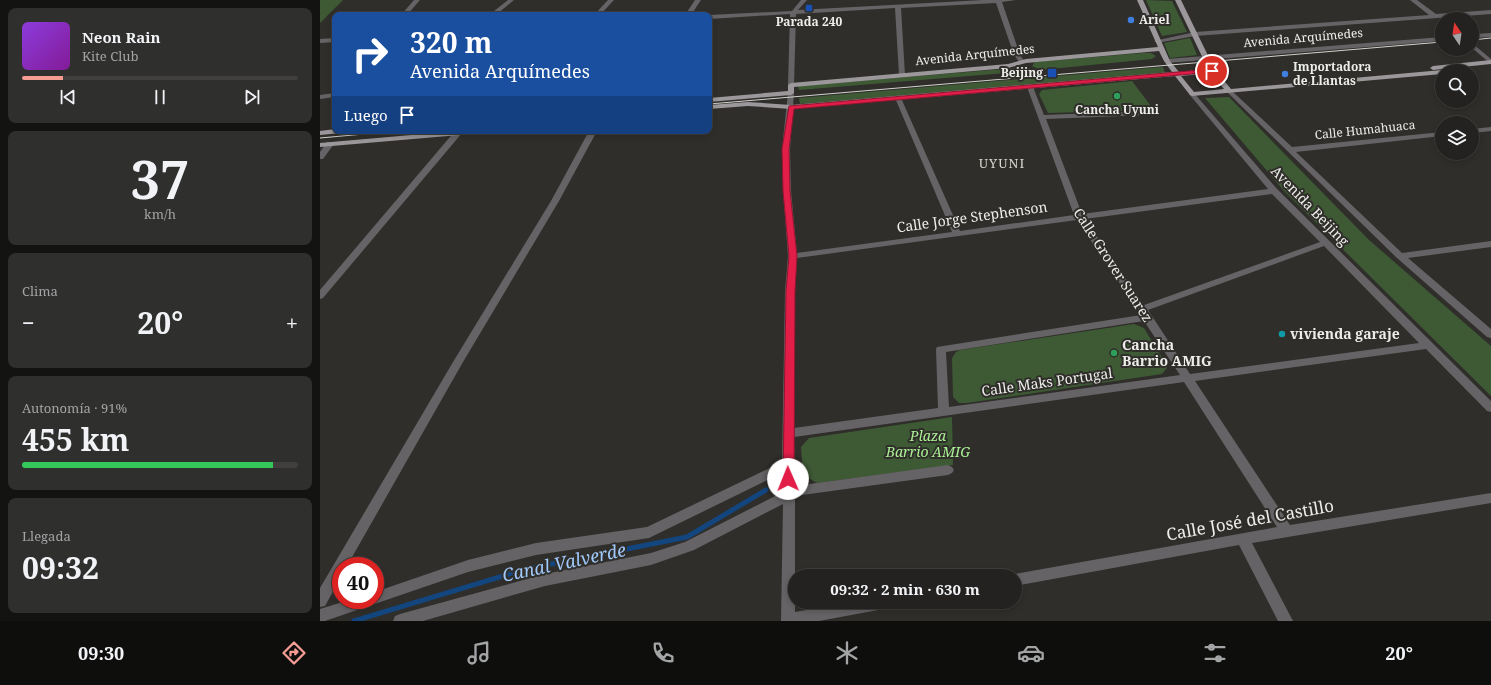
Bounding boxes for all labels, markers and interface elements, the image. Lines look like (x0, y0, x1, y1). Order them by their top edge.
marker: Parada 240 (804, 3, 814, 13)
place label: Ariel (1139, 11, 1170, 28)
north arrow (1435, 12, 1479, 56)
map controls (1435, 12, 1479, 160)
place label: Parada 240 (776, 13, 842, 30)
marker: Ariel (1126, 15, 1136, 25)
text: 320 m (410, 23, 492, 61)
street label: Avenida Arquímedes (1243, 24, 1363, 51)
text: Neon Rain (82, 27, 160, 47)
icon: right (344, 28, 396, 80)
street label: Avenida Arquímedes (914, 40, 1035, 69)
text: Kite Club (82, 47, 138, 65)
pin (1195, 54, 1229, 88)
place label: Importadora de Llantas (1293, 58, 1371, 89)
text: Avenida Arquímedes (410, 59, 590, 83)
icon: arrive (1201, 60, 1223, 82)
place label: Beijing (1001, 64, 1043, 81)
button: search (1435, 64, 1479, 108)
marker: Beijing (1046, 67, 1058, 79)
marker: Importadora de Llantas (1280, 69, 1290, 79)
icon: previous (57, 86, 79, 108)
icon: pause (149, 86, 171, 108)
icon: next (241, 86, 263, 108)
marker: Cancha Uyuni (1112, 91, 1122, 101)
place label: Cancha Uyuni (1075, 101, 1160, 118)
icon: arrive (396, 104, 418, 126)
text: Luego (344, 105, 388, 125)
street label: Calle Humahuaca (1314, 116, 1416, 143)
button: layers (1435, 116, 1479, 160)
text: 37 (131, 143, 189, 214)
district label: UYUNI (979, 154, 1025, 172)
street label: Avenida Beijing (1267, 161, 1354, 250)
street label: Calle Jorge Stephenson (895, 197, 1049, 236)
street label: Calle Grover Suarez (1069, 204, 1157, 325)
text: km/h (144, 205, 176, 223)
text: Clima (22, 282, 58, 300)
text: 20° (137, 302, 183, 343)
text: − (22, 307, 35, 337)
text: + (286, 307, 298, 337)
place label: vivienda garaje (1290, 324, 1400, 343)
marker: vivienda garaje (1277, 329, 1287, 339)
place label: Cancha Barrio AMIG (1122, 335, 1212, 370)
marker: Cancha Barrio AMIG (1109, 348, 1119, 358)
street label: Calle Maks Portugal (980, 363, 1114, 400)
text: Autonomía · 91% (22, 399, 127, 417)
text: 455 km (22, 419, 129, 460)
park label: Plaza Barrio AMIG (885, 426, 970, 461)
position arrow (767, 458, 809, 500)
street label: Calle José del Castillo (1164, 493, 1336, 546)
text: Llegada (22, 527, 71, 545)
water label: Canal Valverde (500, 537, 628, 587)
text: 09:32 (22, 547, 99, 588)
speed limit sign: 40 (332, 557, 384, 609)
text: 09:32 · 2 min · 630 m (830, 579, 980, 599)
icon: directions (280, 639, 308, 667)
icon: music (465, 639, 493, 667)
icon: phone (649, 639, 677, 667)
icon: climate (833, 639, 861, 667)
icon: car (1017, 639, 1045, 667)
icon: filters (1201, 639, 1229, 667)
text: 09:30 (78, 641, 124, 665)
text: 20° (1385, 641, 1413, 665)

